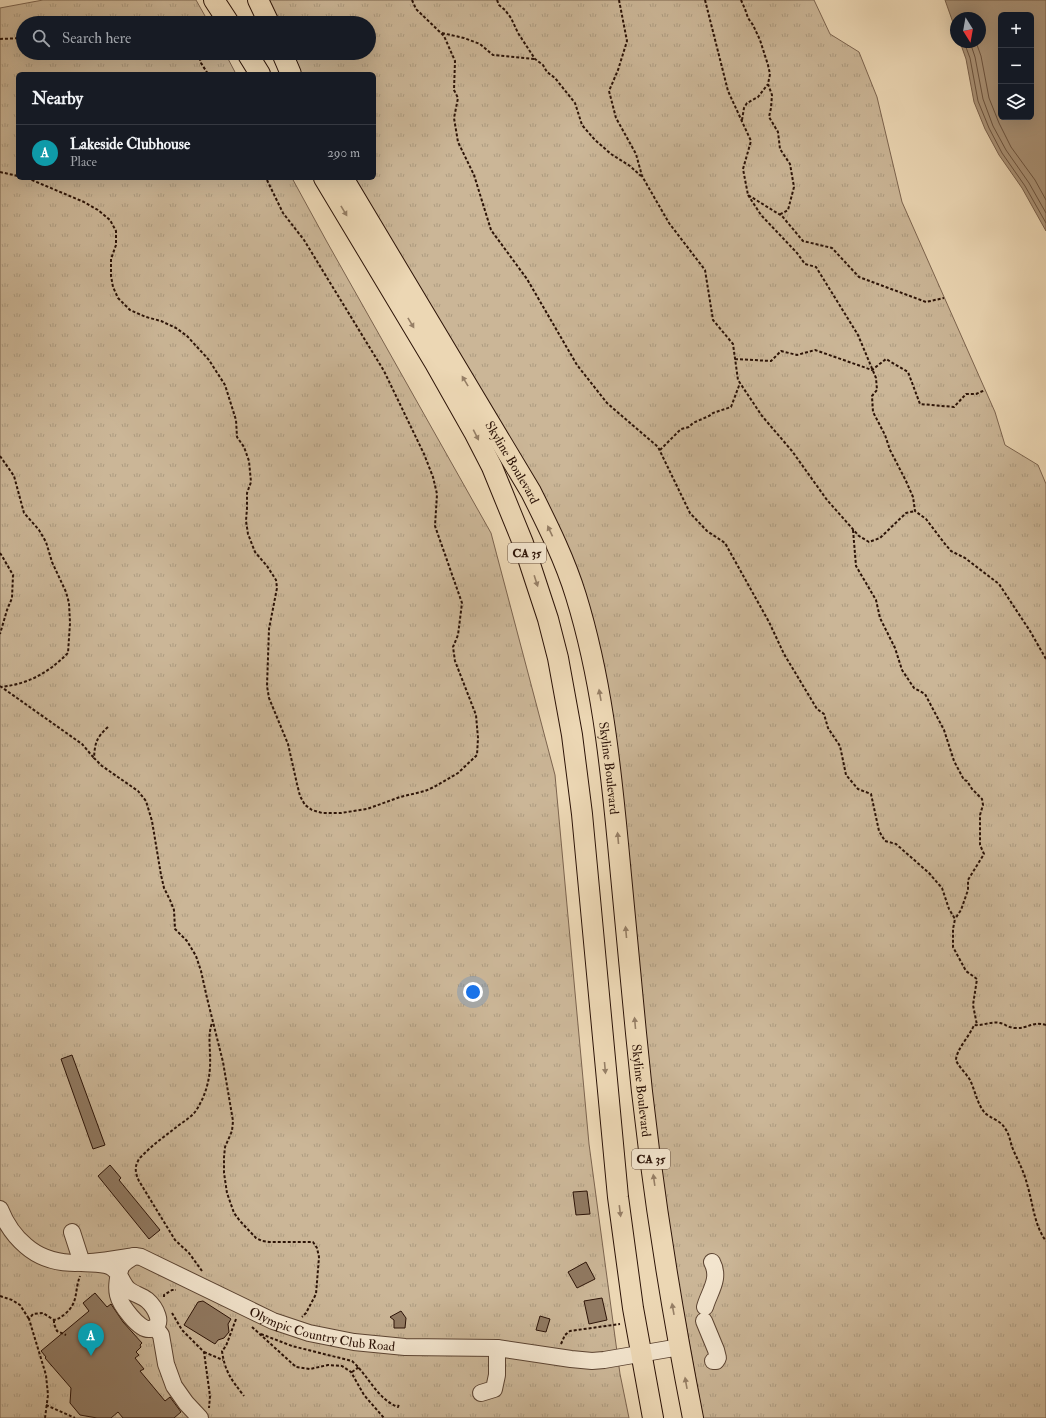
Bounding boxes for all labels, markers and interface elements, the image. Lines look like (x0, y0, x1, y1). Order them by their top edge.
north arrow (950, 12, 986, 48)
map controls (998, 12, 1034, 120)
button: + (998, 12, 1034, 48)
search box (16, 16, 376, 60)
icon: search (30, 27, 52, 49)
text: Search here (62, 29, 131, 48)
button: − (998, 48, 1034, 84)
button: layers (998, 84, 1034, 120)
text: Nearby (32, 88, 83, 109)
text: Lakeside Clubhouse (70, 135, 190, 154)
text: A (41, 145, 49, 161)
text: 290 m (327, 145, 360, 161)
text: Place (70, 154, 97, 170)
one-way arrow (340, 205, 347, 217)
one-way arrow (407, 317, 414, 329)
one-way arrow (462, 375, 469, 387)
street label: Skyline Boulevard (481, 418, 543, 507)
one-way arrow (473, 430, 479, 441)
one-way arrow (547, 525, 553, 536)
road number: CA 35 (508, 543, 546, 563)
one-way arrow (533, 575, 539, 587)
one-way arrow (596, 689, 602, 701)
street label: Skyline Boulevard (595, 721, 622, 816)
one-way arrow (614, 832, 621, 844)
one-way arrow (623, 926, 630, 938)
your location (463, 982, 483, 1002)
one-way arrow (631, 1017, 638, 1029)
street label: Skyline Boulevard (628, 1043, 654, 1138)
one-way arrow (602, 1061, 609, 1074)
road number: CA 35 (632, 1149, 670, 1169)
one-way arrow (651, 1174, 657, 1186)
one-way arrow (616, 1205, 623, 1217)
one-way arrow (670, 1303, 676, 1315)
street label: Olympic Country Club Road (247, 1304, 396, 1355)
pin: A (78, 1323, 104, 1356)
one-way arrow (683, 1376, 689, 1389)

